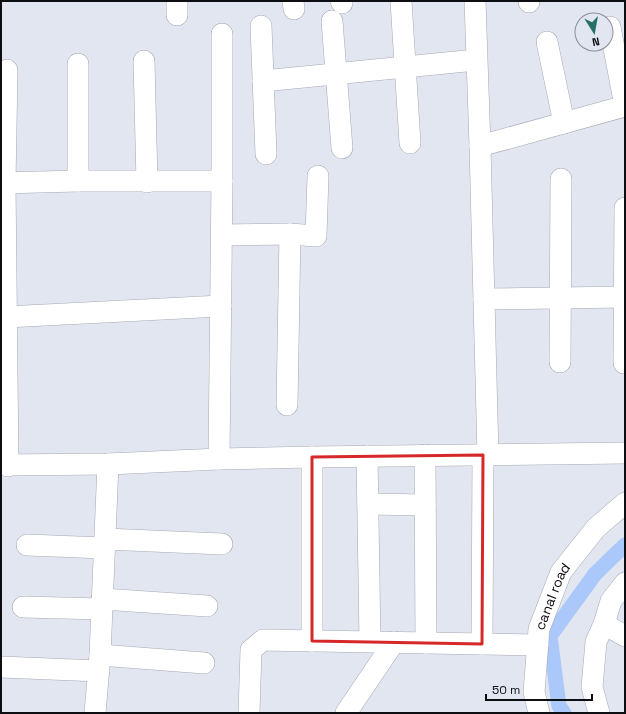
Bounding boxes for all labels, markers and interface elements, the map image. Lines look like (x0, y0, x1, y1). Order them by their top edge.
north arrow (574, 12, 614, 52)
text: N (591, 34, 601, 49)
street label: canal road (531, 559, 574, 632)
scale bar (486, 676, 592, 702)
text: 50 m (492, 682, 520, 698)

